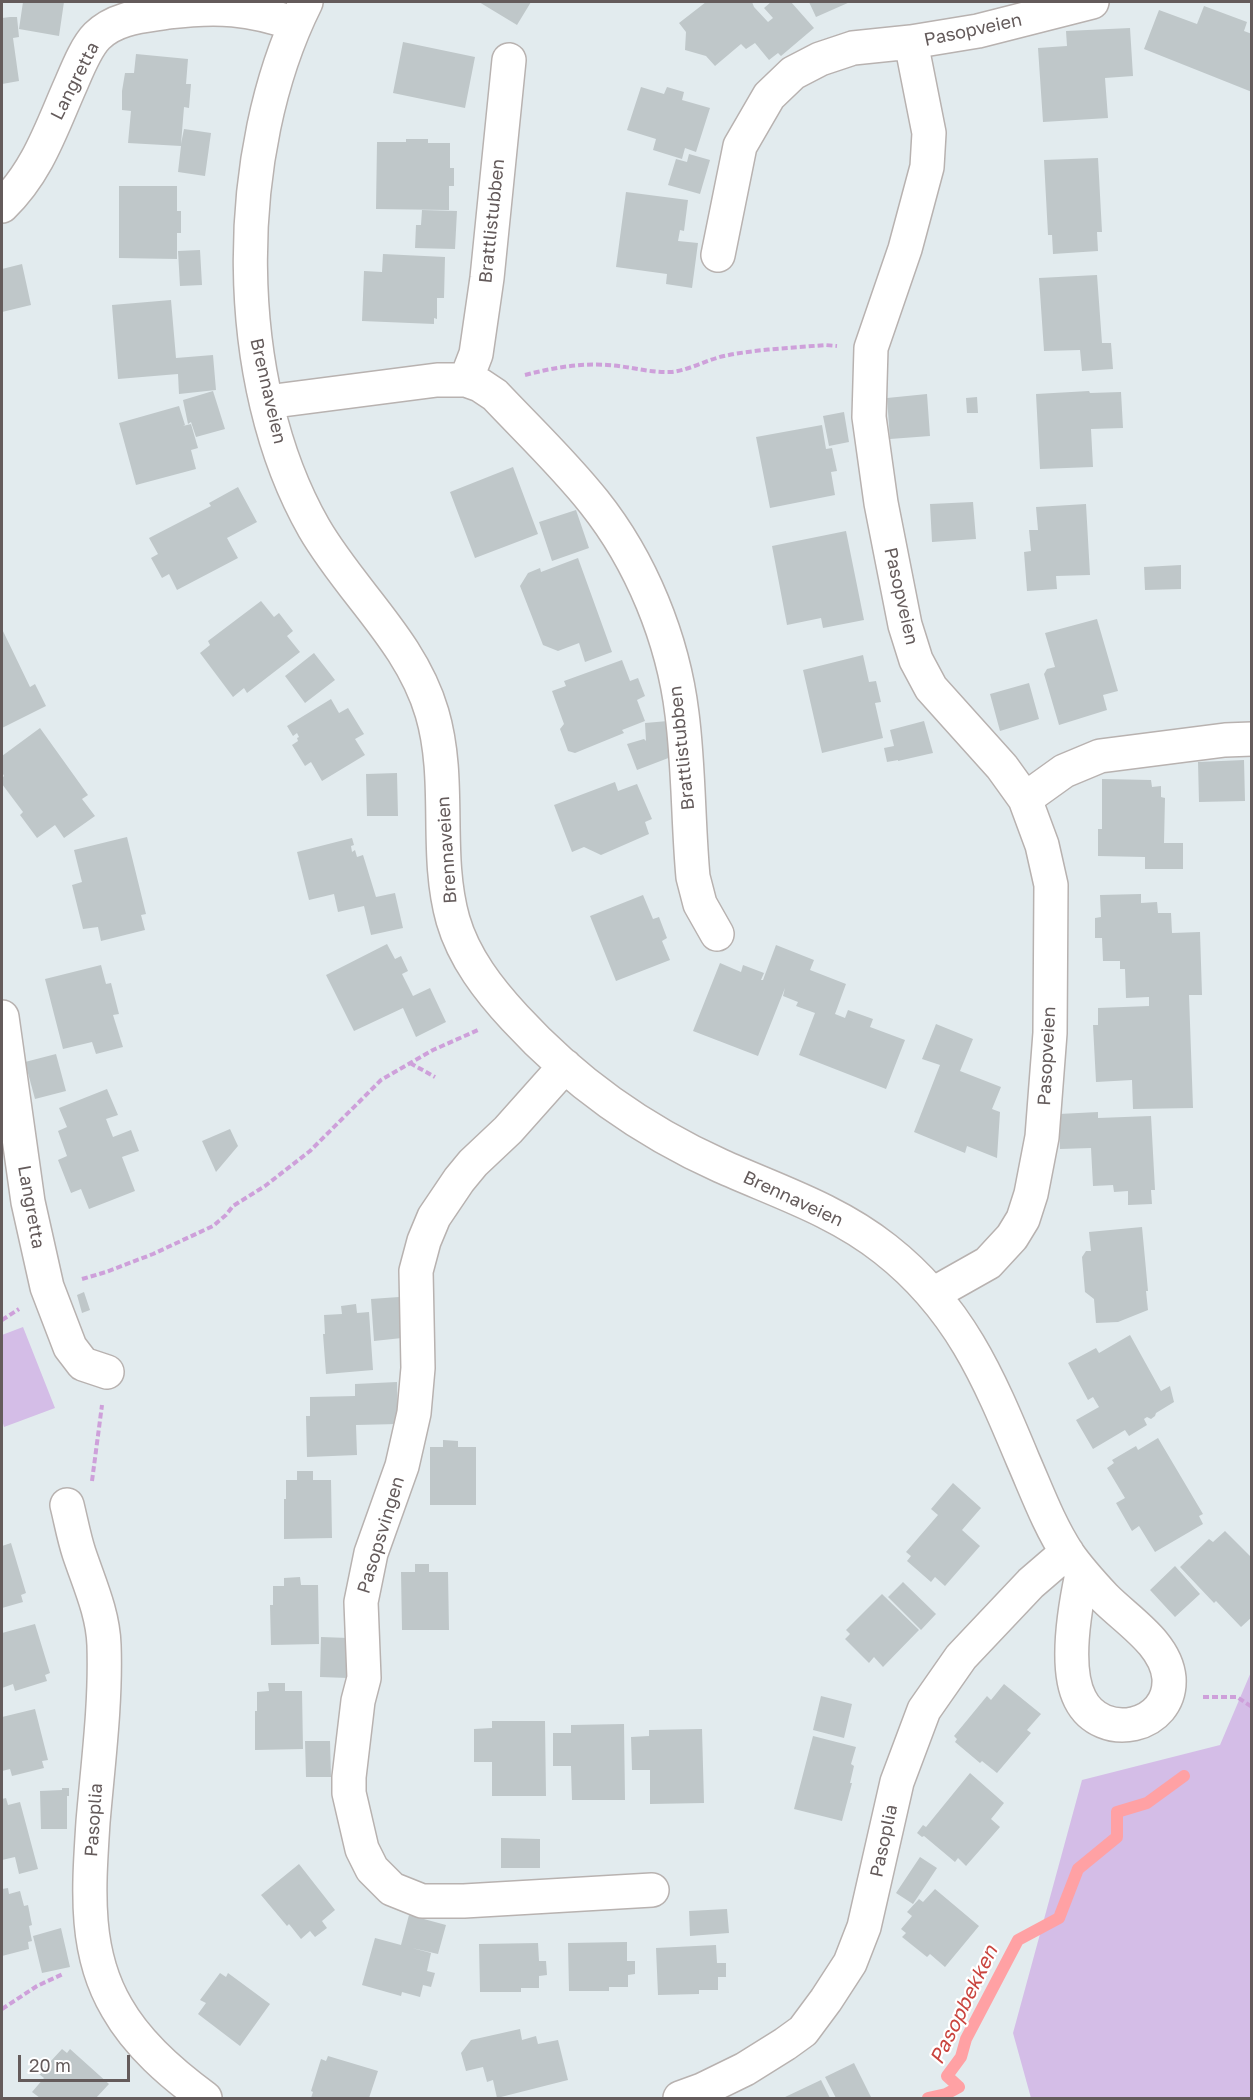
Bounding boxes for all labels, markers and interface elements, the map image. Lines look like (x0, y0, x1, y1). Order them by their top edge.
street label: Pasopveien (922, 9, 1024, 51)
street label: Langretta (46, 38, 104, 124)
street label: Brattlistubben (475, 158, 509, 284)
street label: Brennaveien (245, 336, 291, 446)
street label: Pasopveien (879, 545, 923, 647)
street label: Brattlistubben (665, 685, 699, 811)
street label: Brennaveien (432, 795, 462, 905)
street label: Pasopveien (1034, 1006, 1060, 1106)
street label: Langretta (13, 1164, 49, 1250)
street label: Brennaveien (740, 1166, 846, 1232)
street label: Pasopsvingen (353, 1474, 409, 1596)
street label: Pasoplia (81, 1782, 107, 1858)
street label: Pasoplia (866, 1803, 902, 1879)
water label: Pasopbekken (925, 1942, 1003, 2068)
scale bar (21, 2043, 134, 2081)
text: 20 m (29, 2054, 71, 2076)

